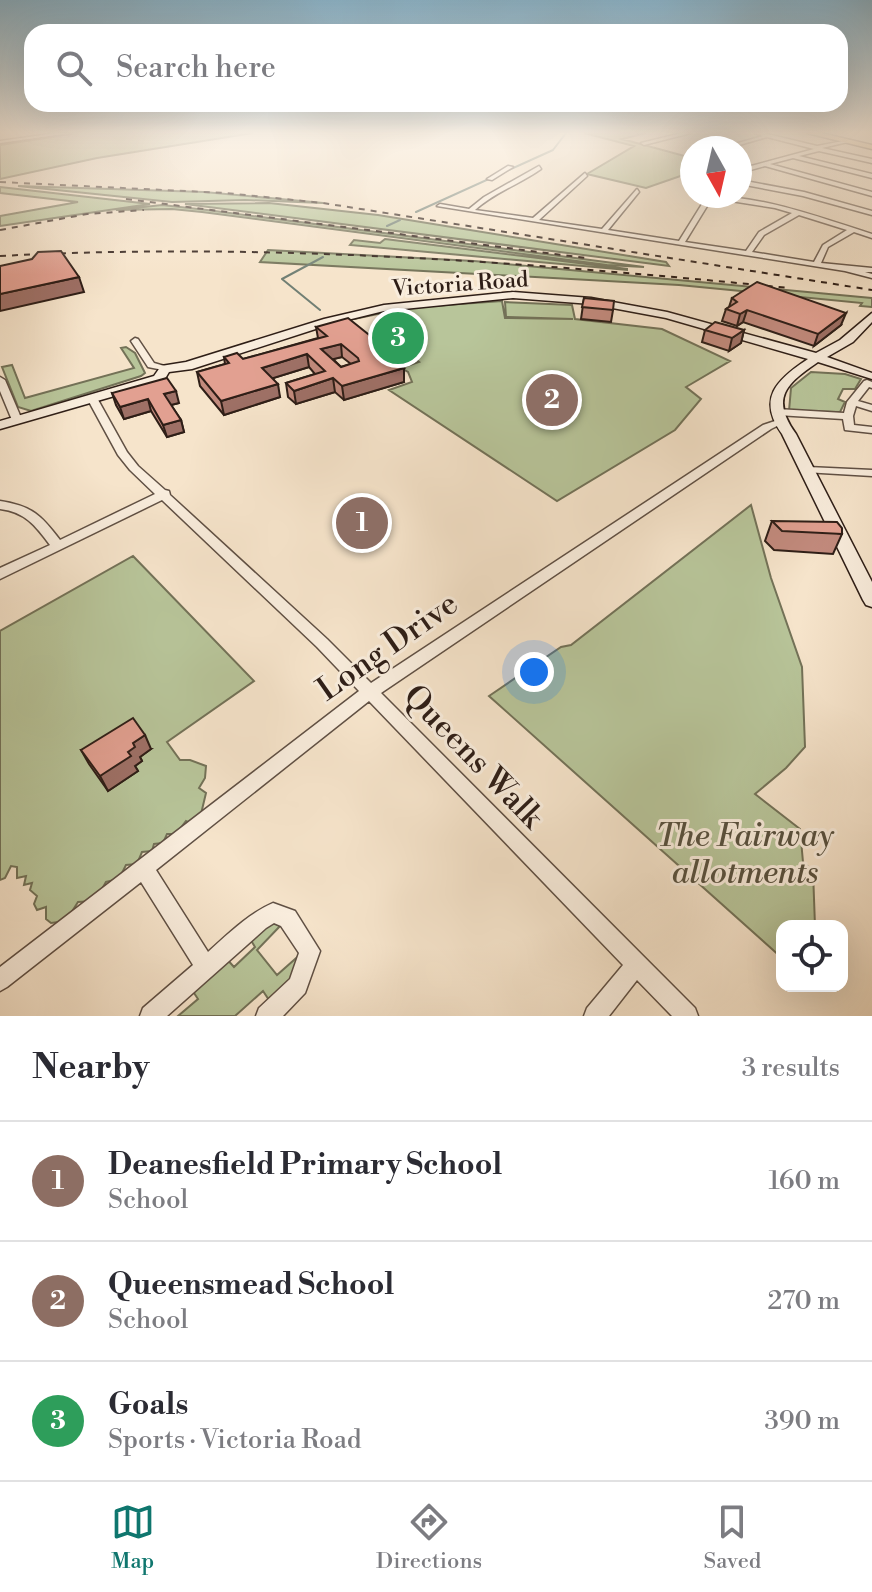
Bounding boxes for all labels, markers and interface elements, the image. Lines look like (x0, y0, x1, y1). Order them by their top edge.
search box (24, 24, 848, 112)
icon: search (52, 46, 96, 90)
text: Search here (116, 49, 276, 87)
north arrow (680, 136, 752, 208)
street label: Victoria Road (390, 266, 530, 303)
pin: 3 (372, 308, 424, 368)
pin: 2 (526, 370, 578, 430)
pin: 1 (336, 493, 388, 553)
street label: Long Drive (309, 584, 466, 710)
your location (514, 652, 554, 692)
street label: Queens Walk (395, 676, 553, 839)
park label: The Fairway allotments (656, 816, 835, 893)
map controls (776, 920, 848, 992)
button: locate (776, 920, 848, 992)
text: Nearby (32, 1047, 150, 1089)
text: 3 results (742, 1052, 840, 1084)
text: Deanesfield Primary School (108, 1146, 502, 1184)
text: 1 (52, 1165, 64, 1197)
text: 160 m (769, 1165, 840, 1197)
text: School (108, 1184, 188, 1216)
text: Queensmead School (108, 1266, 394, 1304)
text: 2 (50, 1285, 66, 1317)
text: 270 m (767, 1285, 840, 1317)
text: School (108, 1304, 188, 1336)
text: Goals (108, 1386, 188, 1424)
text: 3 (50, 1405, 66, 1437)
text: 390 m (765, 1405, 840, 1437)
text: Sports · Victoria Road (108, 1424, 362, 1456)
tab: Map (111, 1500, 155, 1575)
tab: Directions (376, 1500, 482, 1575)
tab: Saved (704, 1500, 761, 1575)

